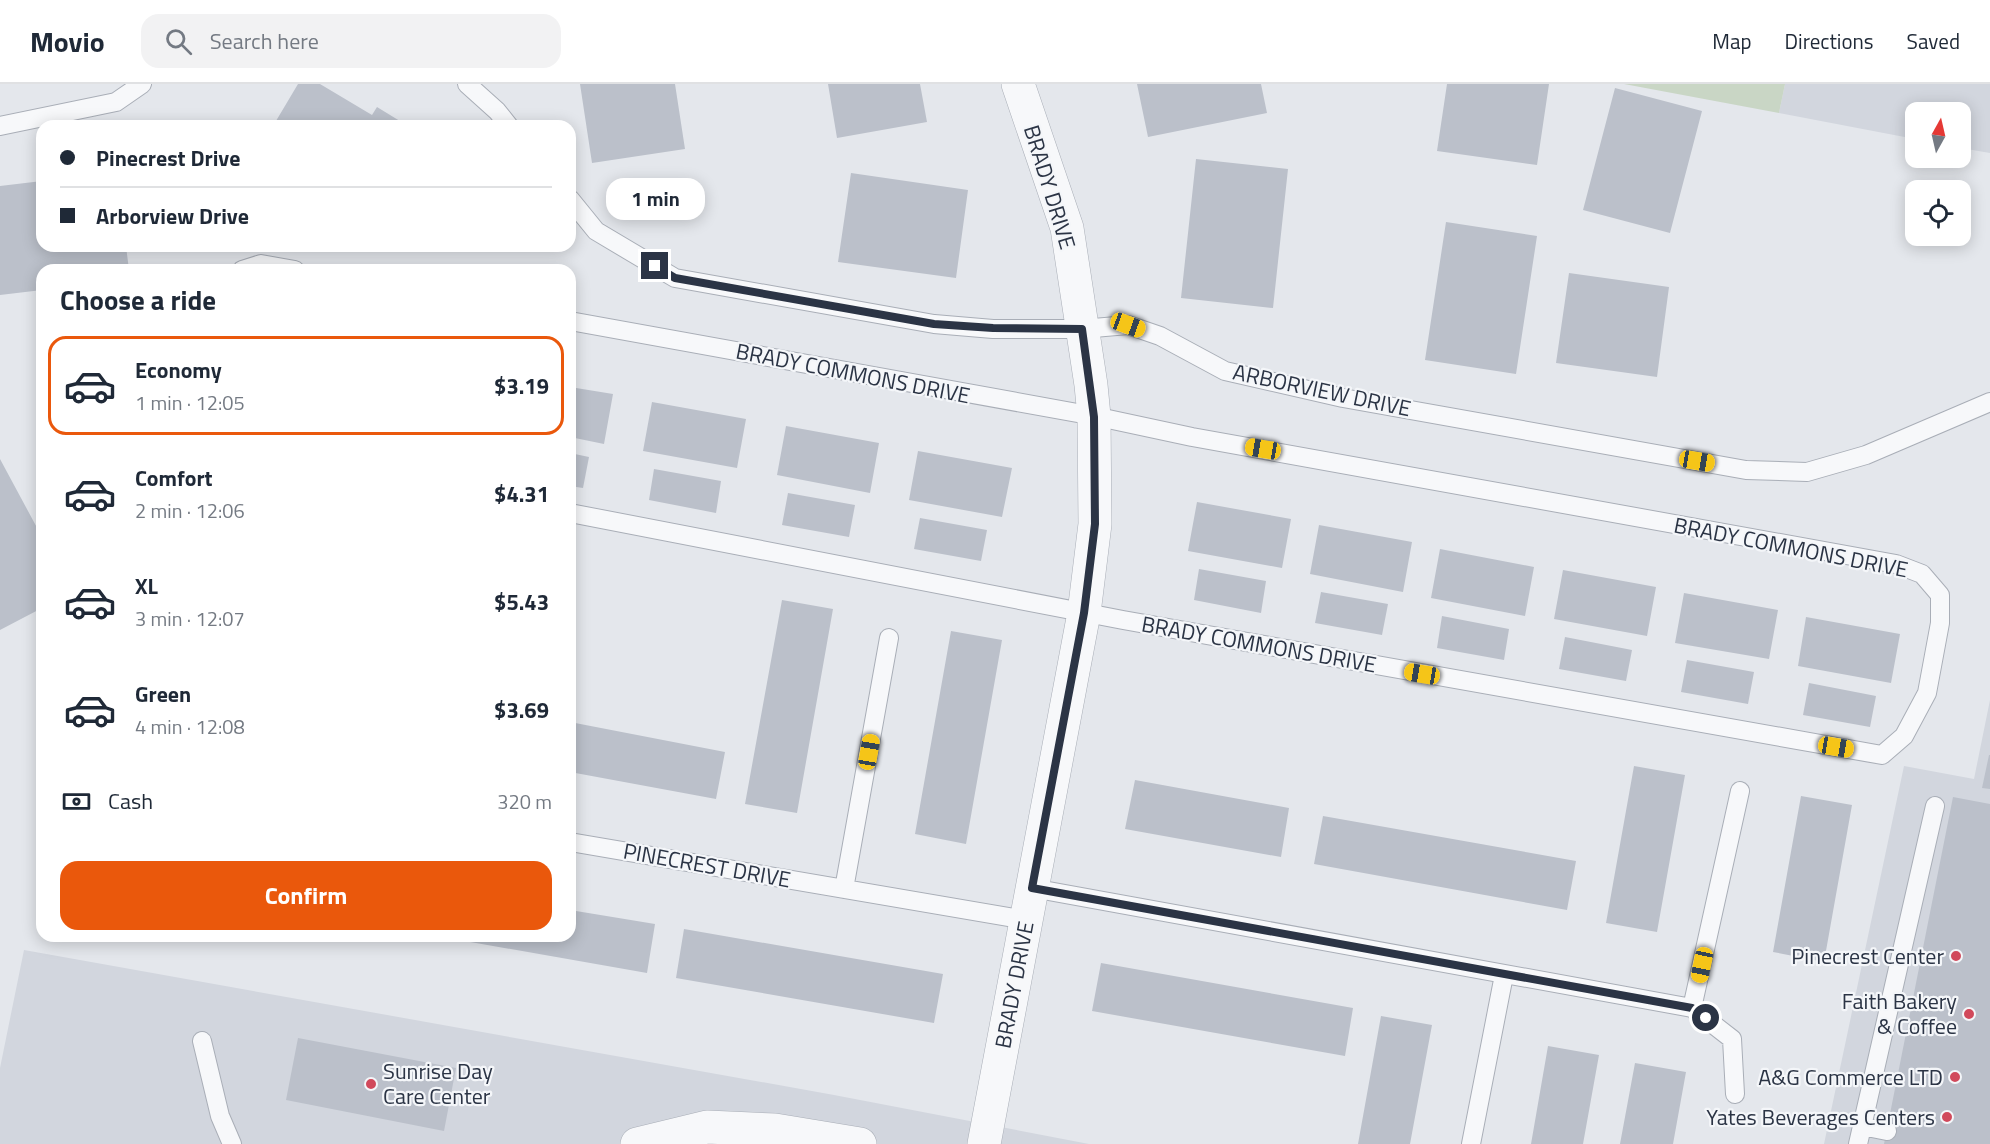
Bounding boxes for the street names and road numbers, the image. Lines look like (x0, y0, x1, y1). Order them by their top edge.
street label: BRADY DRIVE (1015, 121, 1085, 253)
street label: BRADY COMMONS DRIVE (733, 334, 973, 412)
street label: ARBORVIEW DRIVE (1230, 355, 1414, 425)
street label: BRADY COMMONS DRIVE (1671, 508, 1911, 586)
street label: BRADY COMMONS DRIVE (1139, 607, 1379, 681)
street label: PINECREST DRIVE (621, 834, 793, 896)
street label: BRADY DRIVE (985, 919, 1043, 1051)

